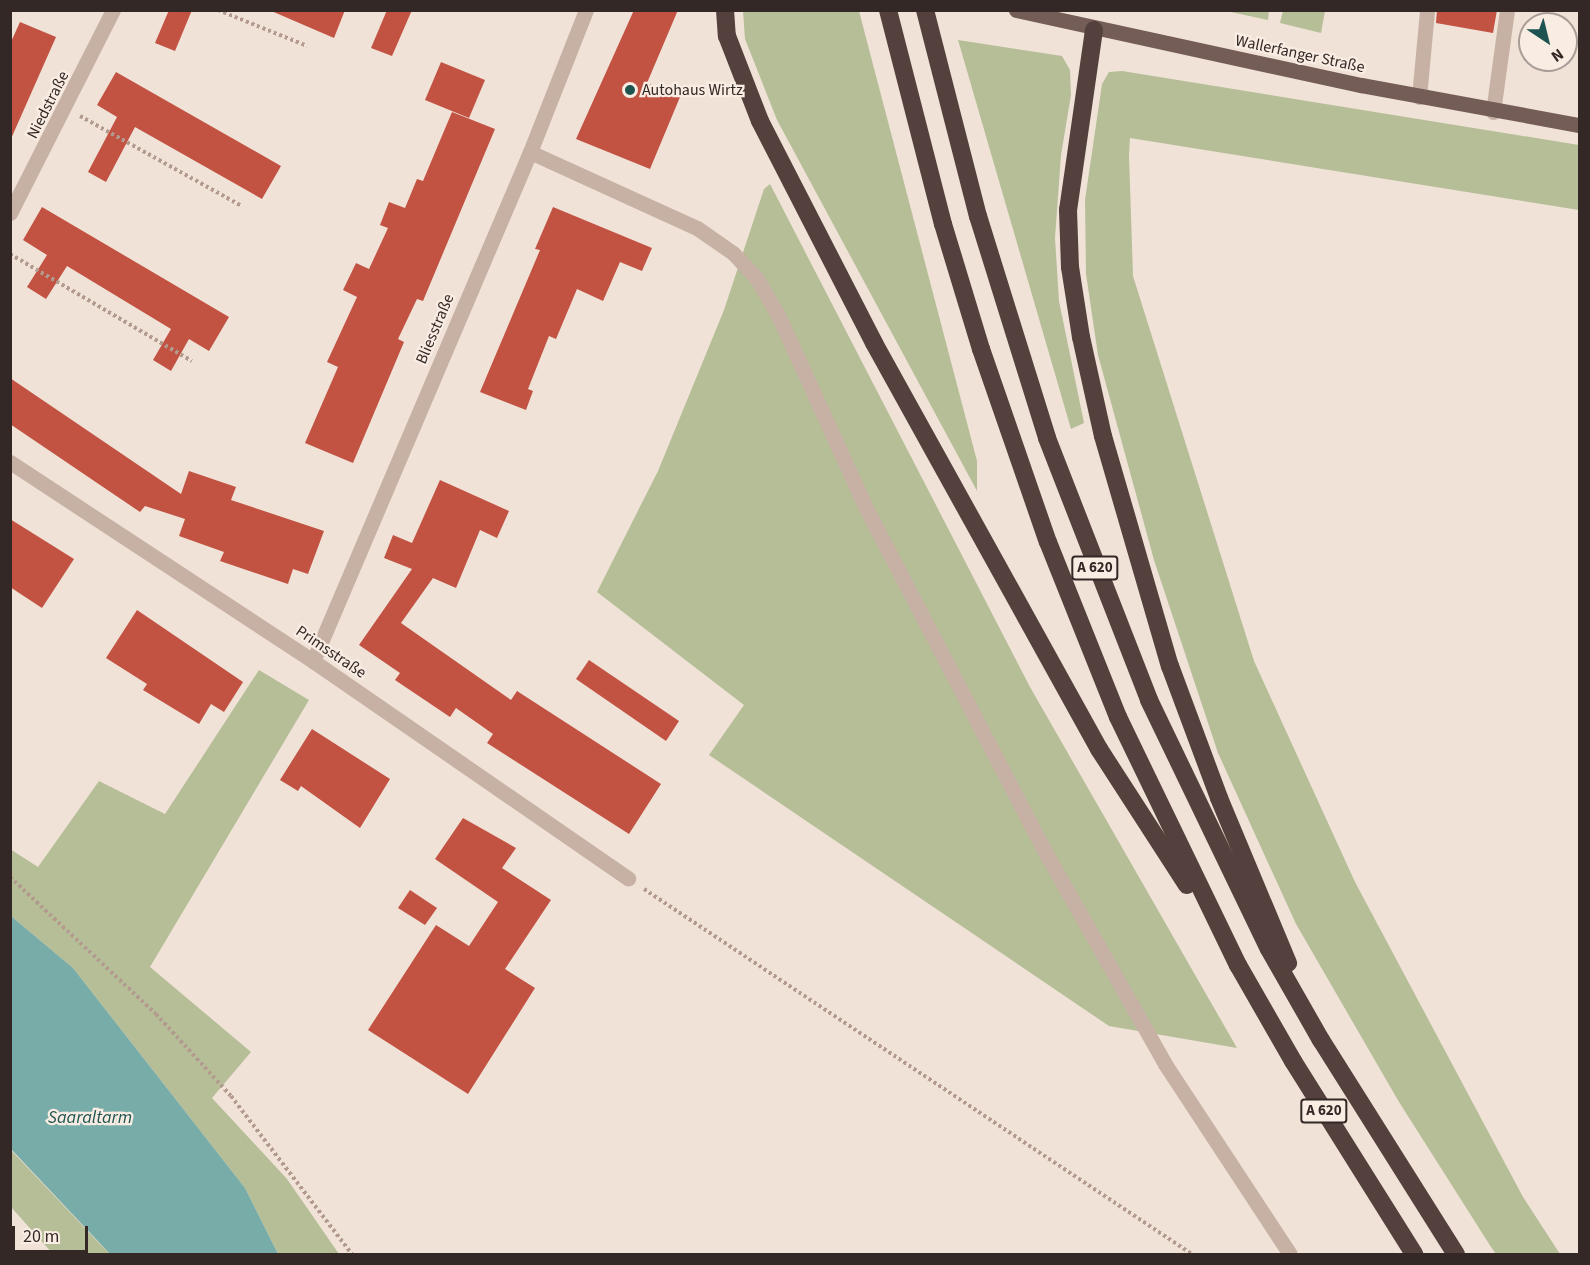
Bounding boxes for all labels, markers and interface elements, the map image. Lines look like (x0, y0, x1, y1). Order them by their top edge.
north arrow (1518, 12, 1578, 72)
street label: Wallerfanger Straße (1234, 31, 1366, 77)
text: N (1547, 43, 1568, 67)
street label: Niedstraße (23, 68, 73, 142)
place label: Autohaus Wirtz (642, 80, 743, 100)
marker: Autohaus Wirtz (623, 83, 637, 97)
street label: Bliesstraße (412, 291, 458, 367)
road number: A 620 (1071, 556, 1119, 580)
street label: Primsstraße (292, 621, 370, 683)
road number: A 620 (1300, 1099, 1348, 1123)
water label: Saaraltarm (48, 1107, 132, 1129)
scale bar (15, 1214, 92, 1252)
text: 20 m (23, 1224, 59, 1249)

